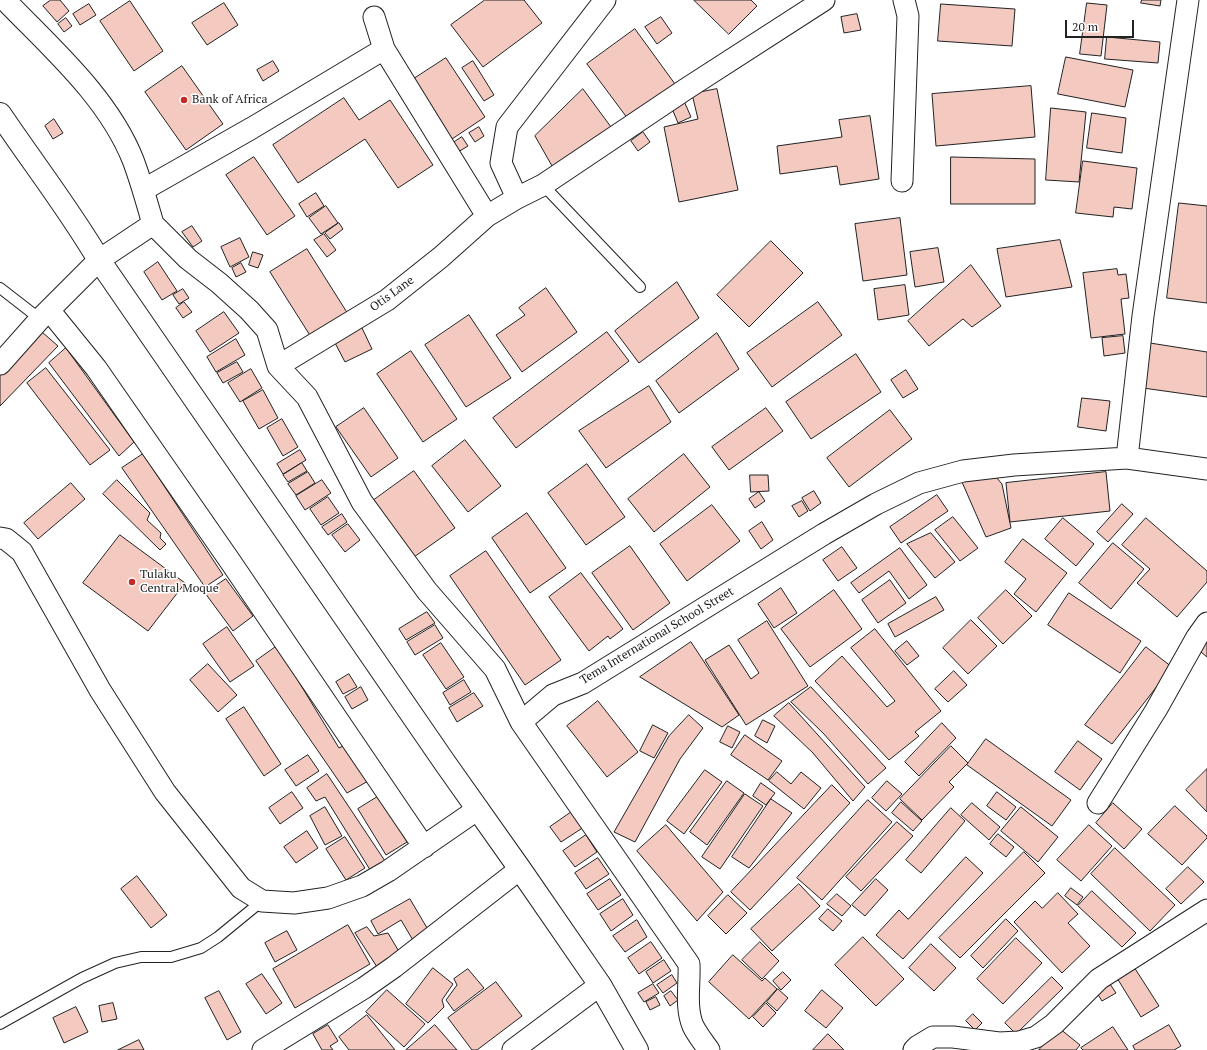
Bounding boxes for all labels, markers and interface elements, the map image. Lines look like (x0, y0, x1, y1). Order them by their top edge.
scale bar (1067, 12, 1136, 38)
text: 20 m (1072, 19, 1098, 34)
place label: Bank of Africa (192, 93, 268, 107)
marker: Bank of Africa (179, 95, 189, 105)
street label: Otis Lane (367, 273, 417, 315)
place label: Tulaku Central Moque (140, 568, 219, 596)
marker: Tulaku Central Moque (127, 577, 137, 587)
street label: Tema International School Street (577, 584, 737, 688)

